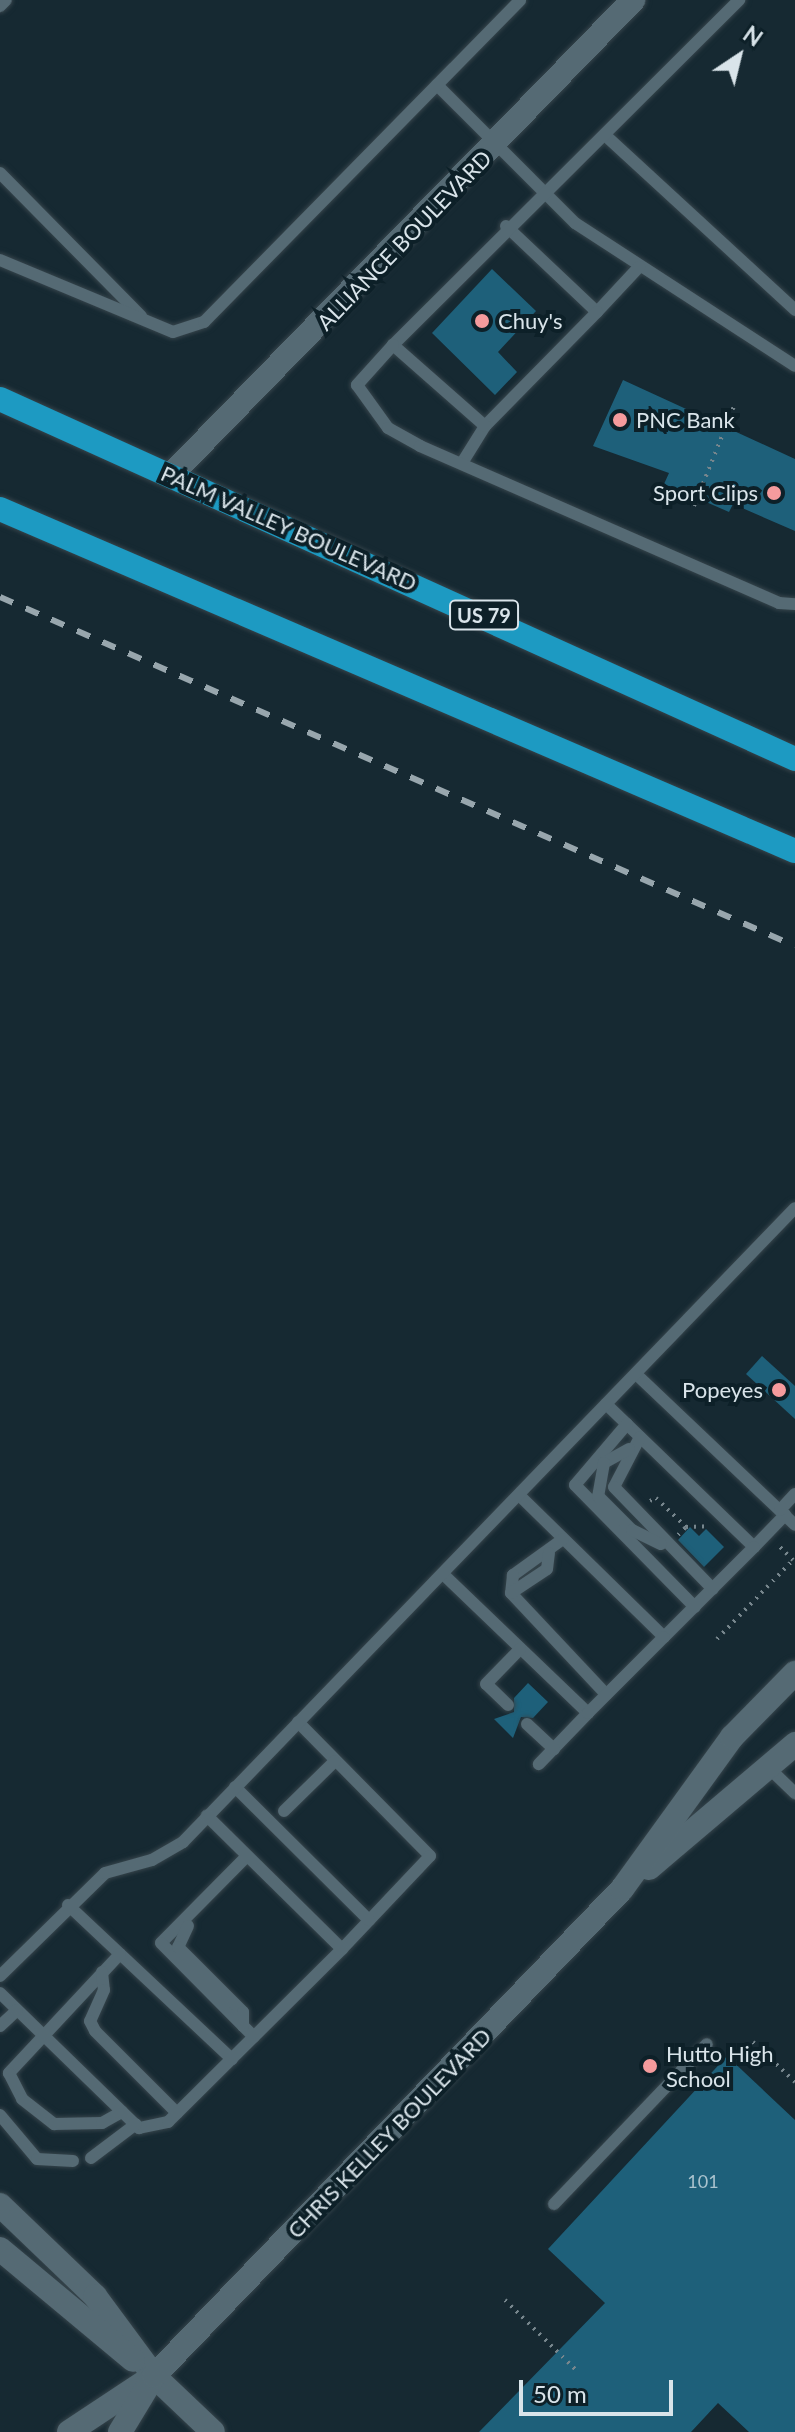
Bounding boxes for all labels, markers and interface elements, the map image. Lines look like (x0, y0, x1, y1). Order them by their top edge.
north arrow (699, 16, 779, 96)
text: N (738, 20, 768, 52)
street label: ALLIANCE BOULEVARD (311, 145, 497, 335)
place label: Chuy's (498, 308, 562, 334)
marker: Chuy's (473, 312, 491, 330)
place label: PNC Bank (636, 407, 735, 433)
marker: PNC Bank (611, 411, 629, 429)
street label: PALM VALLEY BOULEVARD (156, 459, 422, 597)
place label: Sport Clips (653, 480, 758, 506)
marker: Sport Clips (765, 484, 783, 502)
road number: US 79 (448, 599, 520, 631)
place label: Popeyes (682, 1377, 763, 1403)
marker: Popeyes (770, 1381, 788, 1399)
street label: CHRIS KELLEY BOULEVARD (282, 2022, 496, 2244)
place label: Hutto High School (666, 2040, 774, 2092)
marker: Hutto High School (641, 2057, 659, 2075)
house number: 101 (687, 2170, 719, 2192)
scale bar (523, 2364, 677, 2414)
text: 50 m (533, 2379, 587, 2408)

